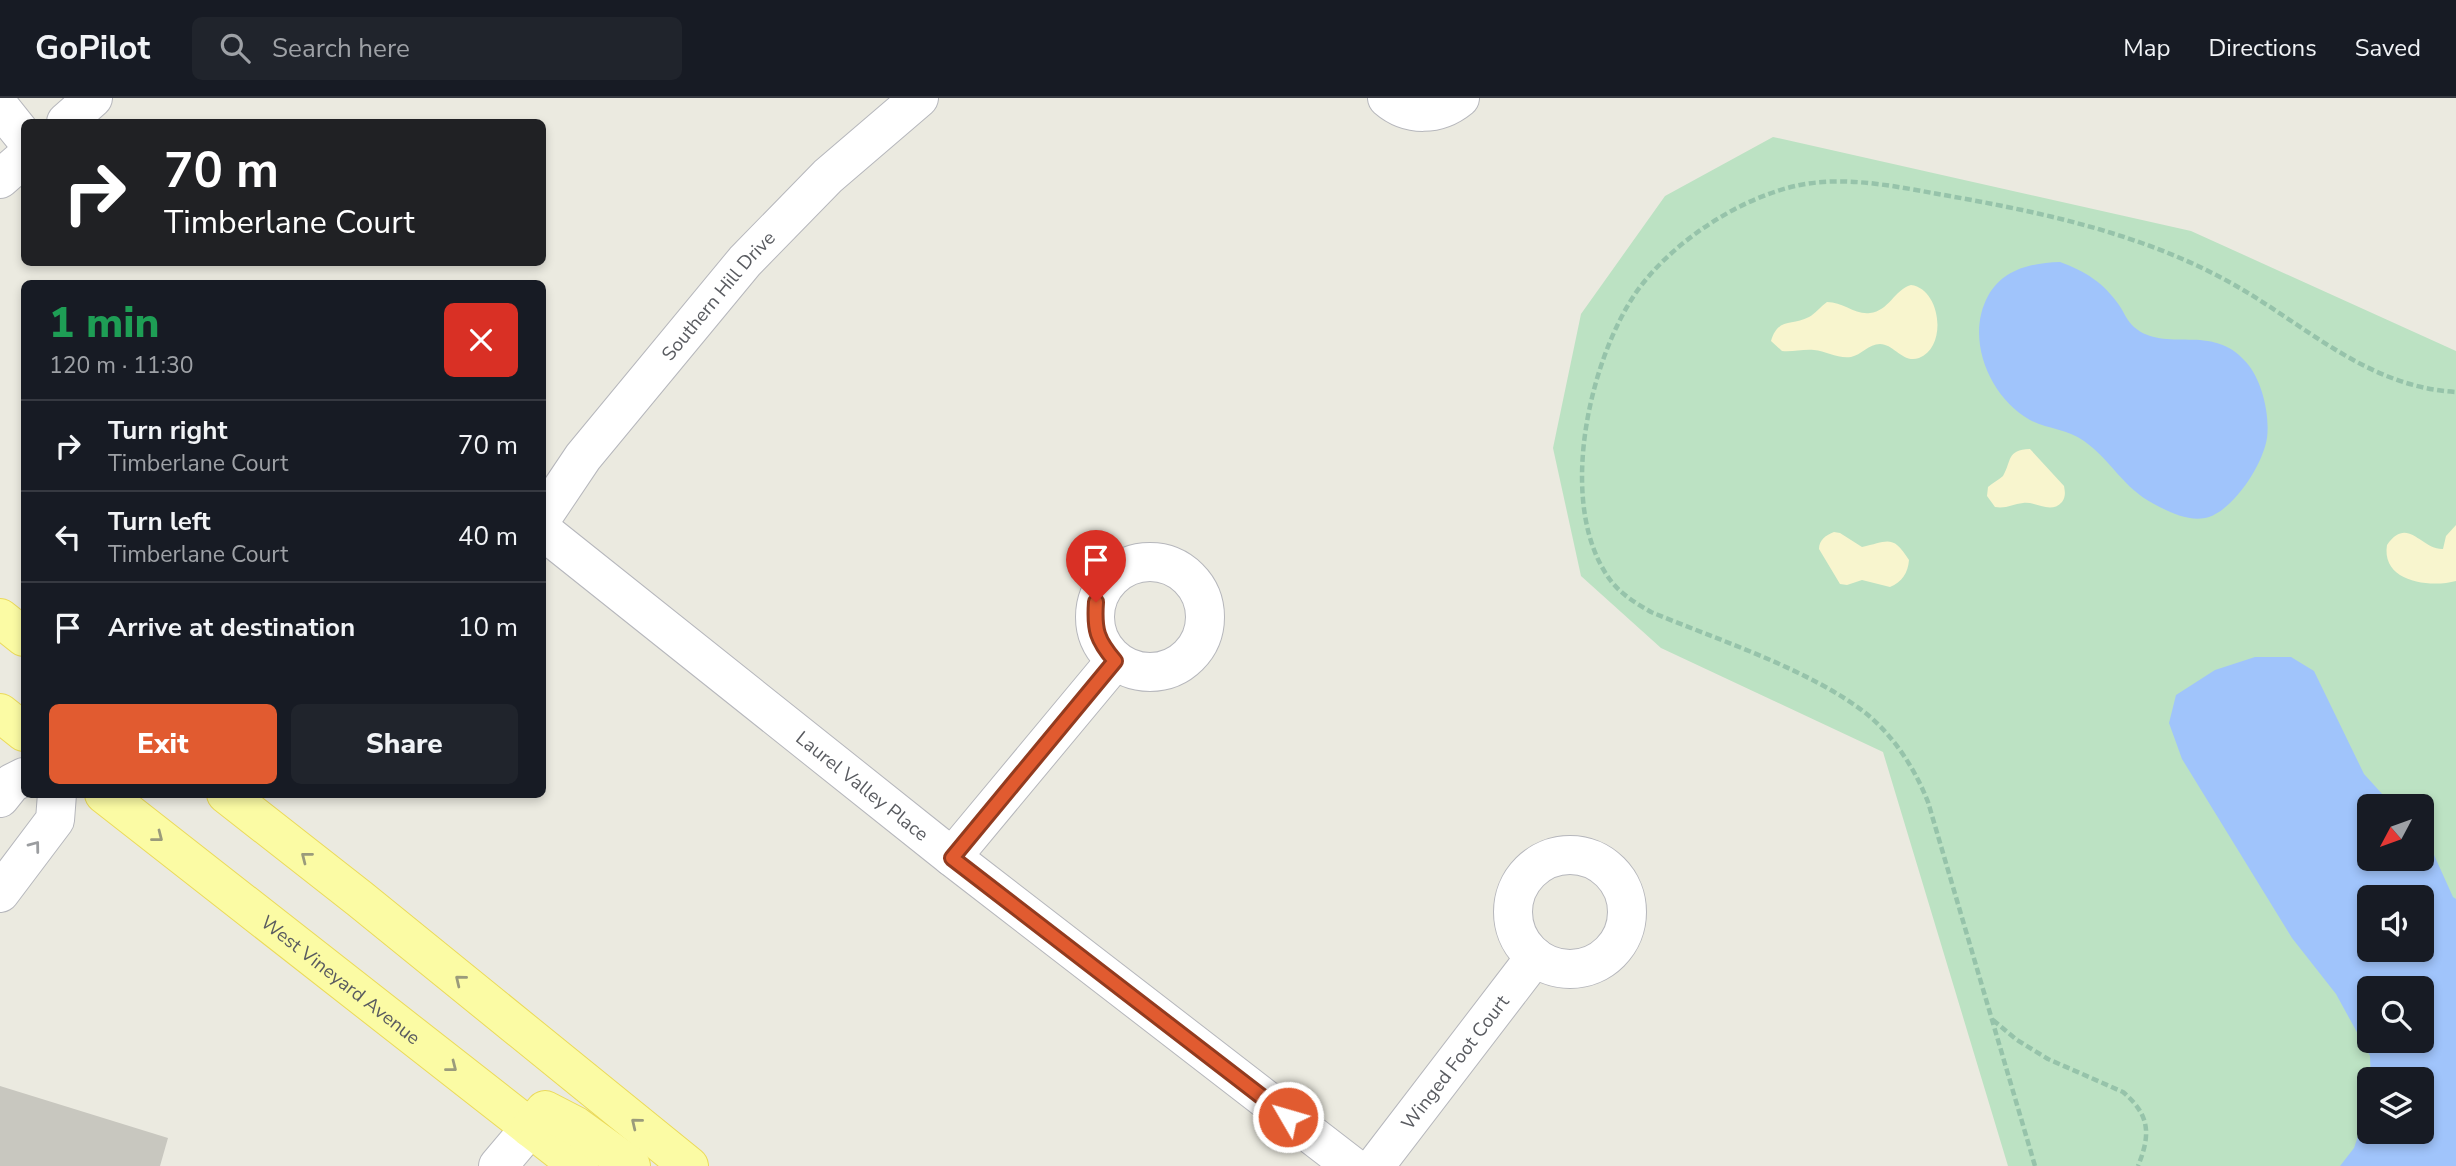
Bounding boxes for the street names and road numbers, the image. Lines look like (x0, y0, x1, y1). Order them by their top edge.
street label: Southern Hill Drive (656, 226, 781, 367)
street label: Laurel Valley Place (790, 726, 934, 847)
street label: West Vineyard Avenue (255, 910, 425, 1051)
street label: Winged Foot Court (1395, 990, 1516, 1135)

